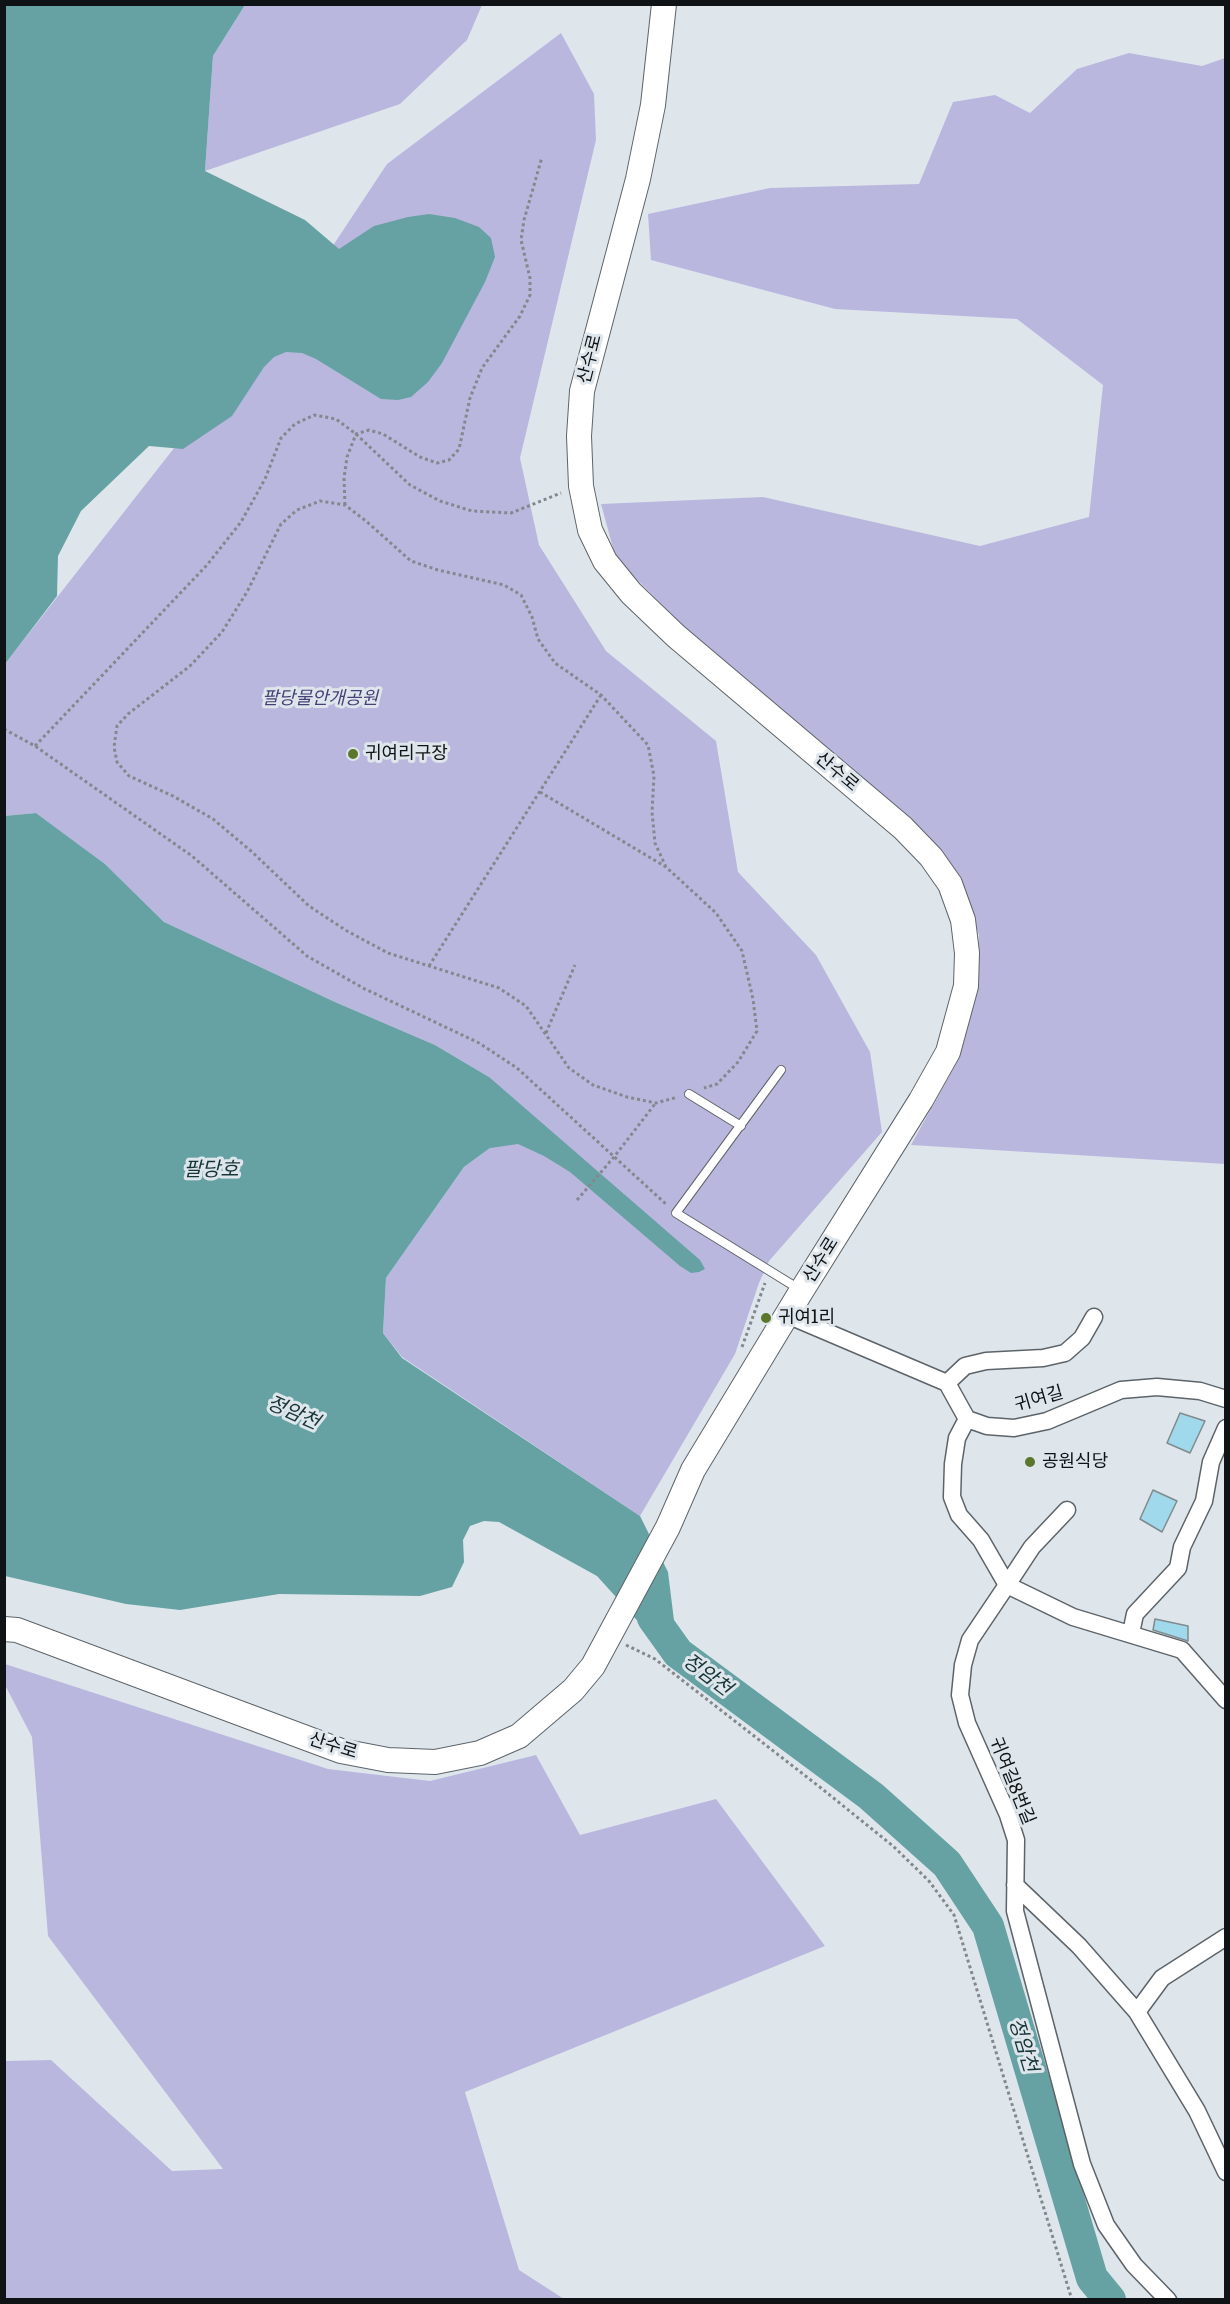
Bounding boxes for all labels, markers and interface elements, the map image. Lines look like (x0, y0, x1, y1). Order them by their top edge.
street label: 산수로 (574, 332, 606, 386)
park label: 팔당물안개공원 (262, 688, 378, 710)
place label: 귀여리구장 (365, 743, 448, 765)
marker: 귀여리구장 (346, 747, 360, 761)
street label: 산수로 (811, 748, 863, 796)
water label: 팔당호 (183, 1158, 239, 1182)
street label: 산수로 (799, 1233, 843, 1287)
place label: 귀여1리 (778, 1307, 835, 1329)
marker: 귀여1리 (759, 1311, 773, 1325)
street label: 귀여길 (1012, 1382, 1066, 1416)
water label: 정암천 (263, 1391, 323, 1435)
place label: 공원식당 (1042, 1451, 1108, 1473)
marker: 공원식당 (1023, 1455, 1037, 1469)
water label: 정암천 (678, 1649, 736, 1701)
street label: 산수로 (306, 1728, 360, 1764)
street label: 귀여길8번길 (985, 1734, 1039, 1828)
water label: 정암천 (1003, 2015, 1043, 2075)

